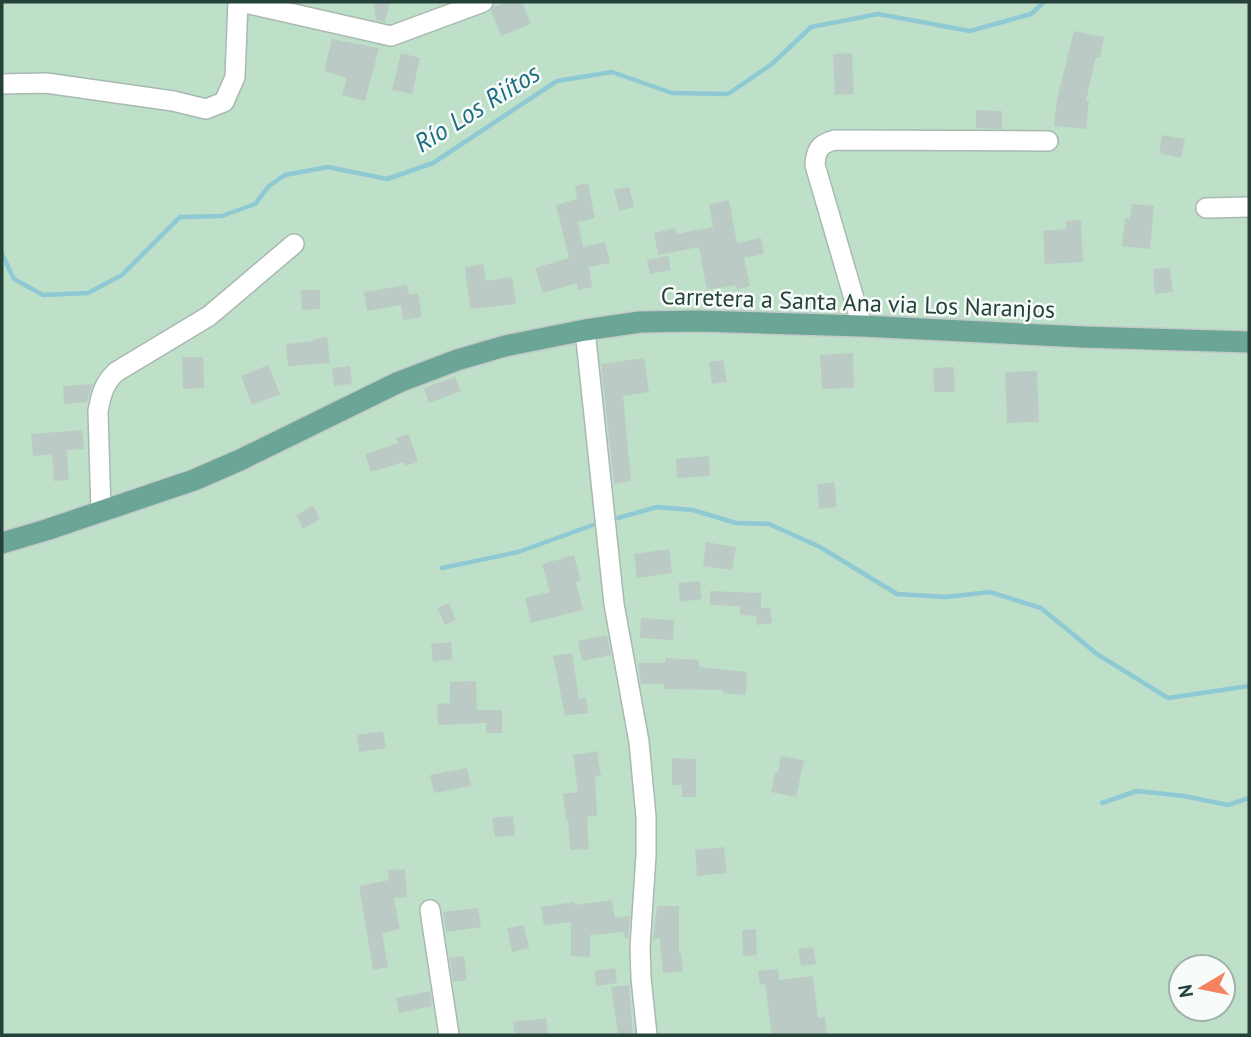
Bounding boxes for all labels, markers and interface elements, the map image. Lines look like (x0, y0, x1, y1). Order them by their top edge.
water label: Río Los Riítos (408, 56, 546, 159)
street label: Carretera a Santa Ana via Los Naranjos (660, 280, 1056, 325)
north arrow (1167, 953, 1237, 1023)
text: N (1172, 983, 1198, 999)

